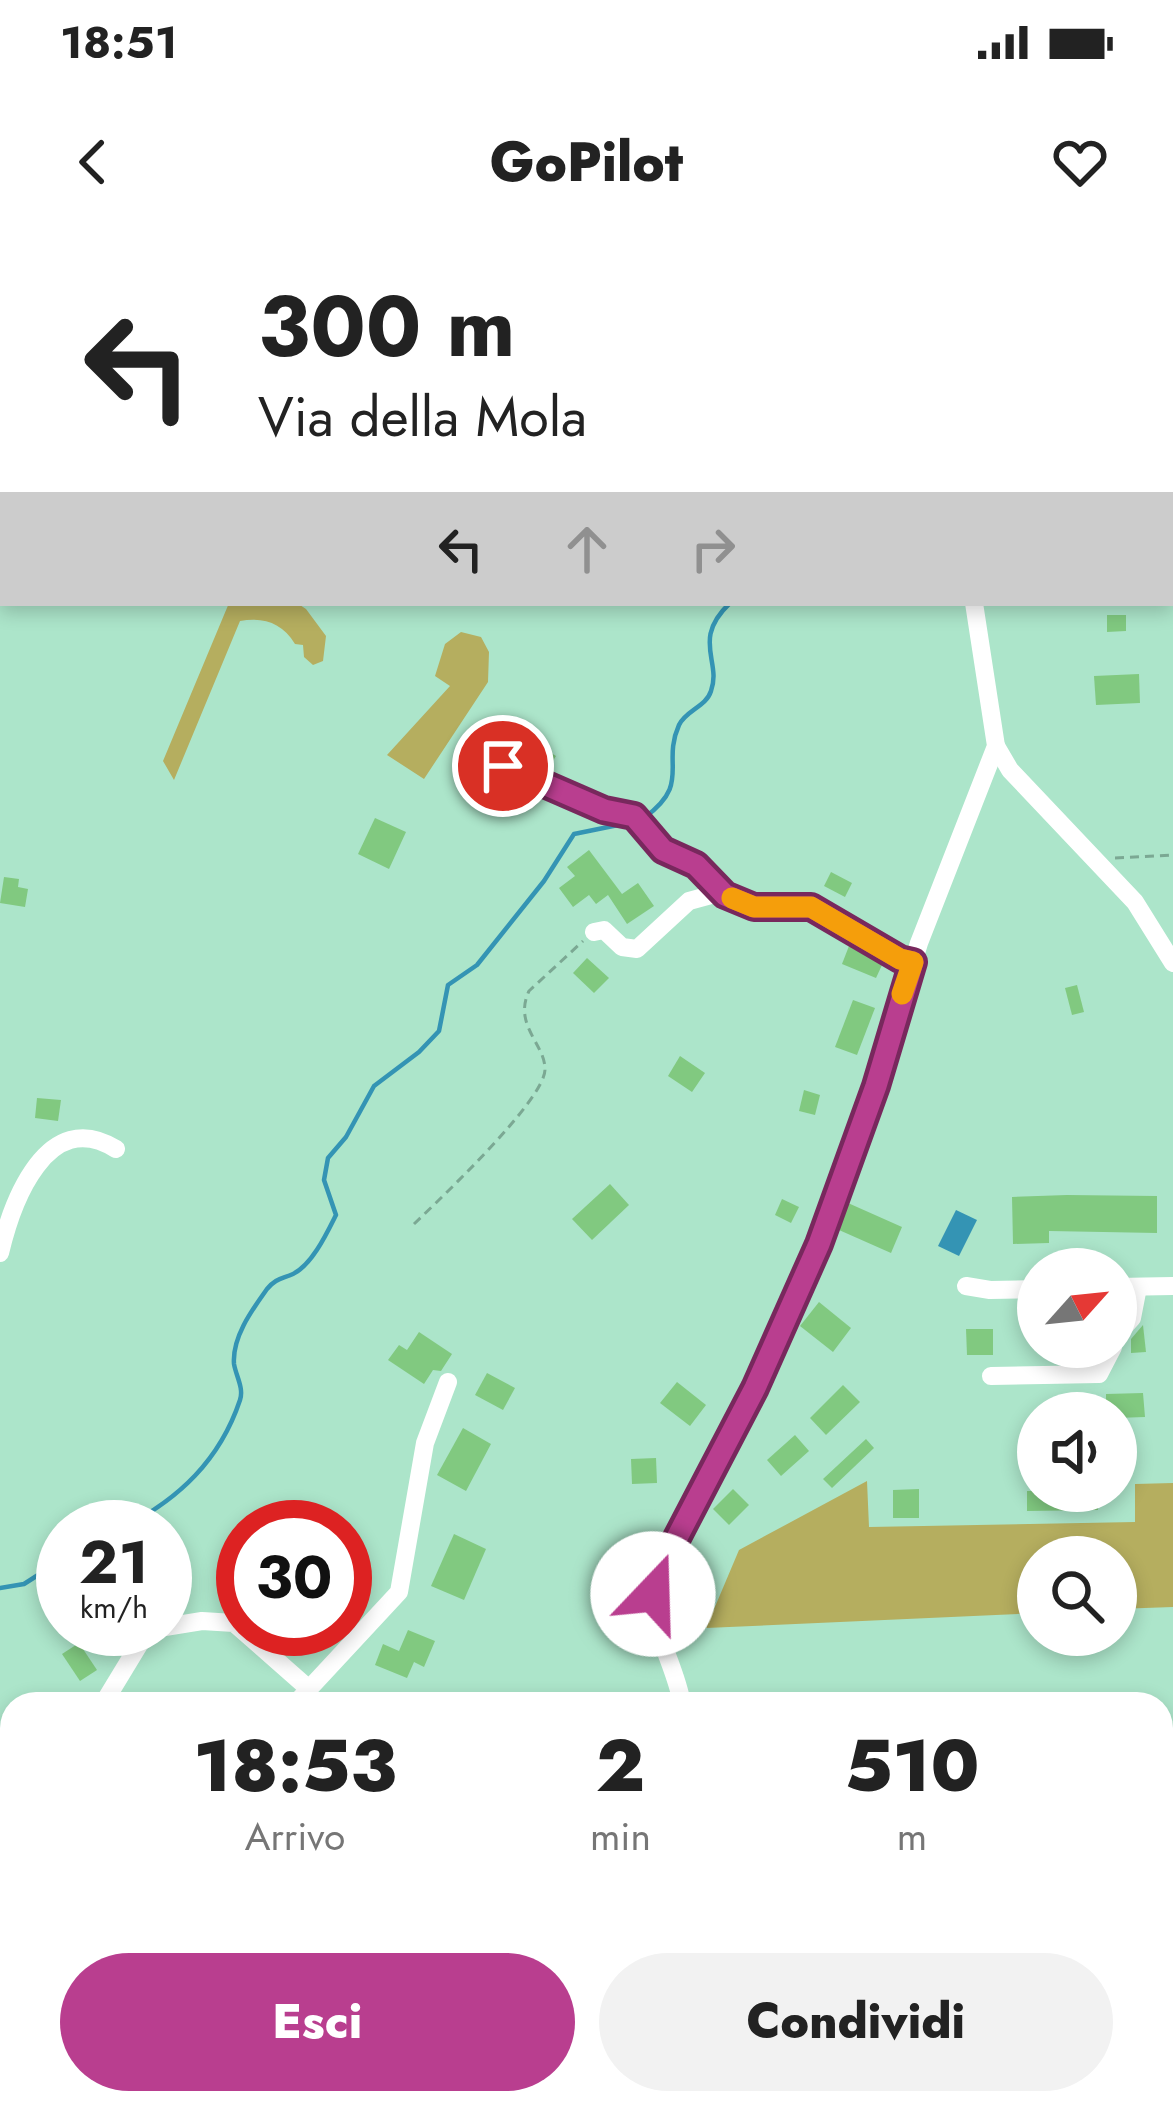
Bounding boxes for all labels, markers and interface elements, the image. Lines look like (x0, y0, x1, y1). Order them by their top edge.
text: 18:51 (60, 10, 178, 75)
text: GoPilot (490, 123, 683, 201)
icon: back (60, 129, 126, 195)
icon: heart (1047, 129, 1113, 195)
text: 300 m (258, 266, 515, 388)
icon: left (60, 288, 216, 444)
text: Via della Mola (258, 378, 587, 456)
icon: left (428, 516, 494, 582)
icon: ahead (554, 516, 620, 582)
icon: right (680, 516, 746, 582)
pin (452, 715, 554, 817)
icon: arrive (470, 733, 536, 799)
north arrow (1017, 1248, 1137, 1368)
map controls (1017, 1248, 1137, 1656)
button: sound (1017, 1392, 1137, 1512)
speed limit sign: 30 (216, 1500, 372, 1656)
text: 21 (79, 1519, 149, 1606)
position arrow (590, 1531, 716, 1657)
button: search (1017, 1536, 1137, 1656)
text: km/h (80, 1586, 148, 1629)
text: 18:53 (193, 1714, 396, 1818)
text: 2 (596, 1714, 645, 1818)
text: 510 (844, 1714, 980, 1818)
text: Arrivo (245, 1808, 345, 1865)
text: min (590, 1808, 651, 1865)
text: m (897, 1808, 927, 1865)
button: Esci (60, 1953, 575, 2091)
button: Condividi (599, 1953, 1113, 2091)

